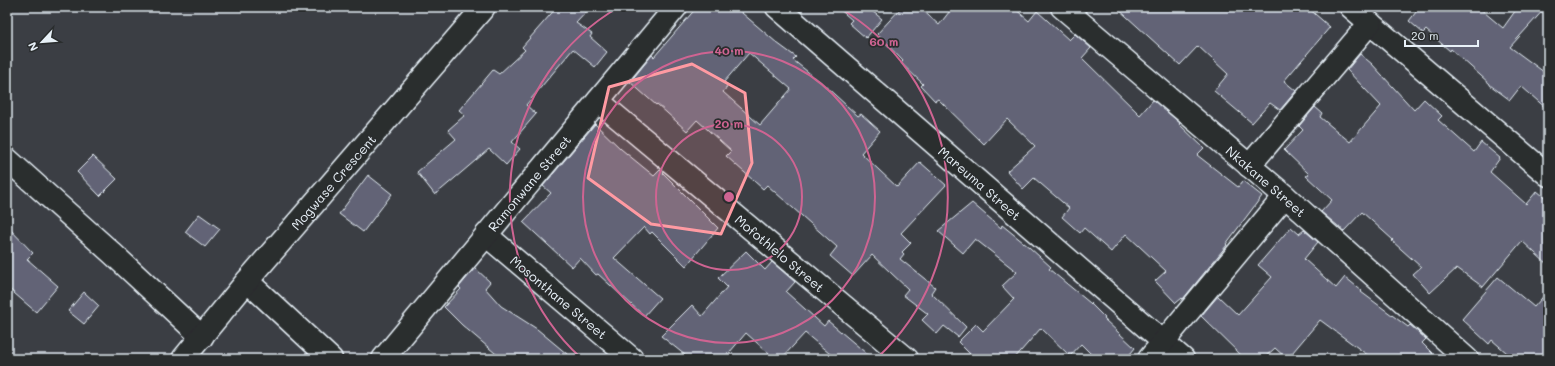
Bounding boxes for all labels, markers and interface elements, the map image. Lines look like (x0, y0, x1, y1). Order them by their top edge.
north arrow (22, 22, 62, 62)
scale bar (1405, 22, 1478, 48)
text: 20 m (1411, 27, 1439, 43)
text: 60 m (870, 33, 898, 49)
text: N (24, 40, 41, 54)
text: 40 m (714, 42, 744, 58)
text: 20 m (715, 115, 743, 131)
street label: Mogwase Crescent (287, 131, 379, 233)
street label: Ramonwane Street (484, 131, 574, 235)
street label: Mareuma Street (935, 142, 1025, 224)
street label: Nkakane Street (1223, 142, 1310, 221)
centre of rings (722, 190, 736, 204)
street label: Mofothlelo Street (732, 211, 828, 296)
street label: Mosonthane Street (507, 252, 611, 343)

